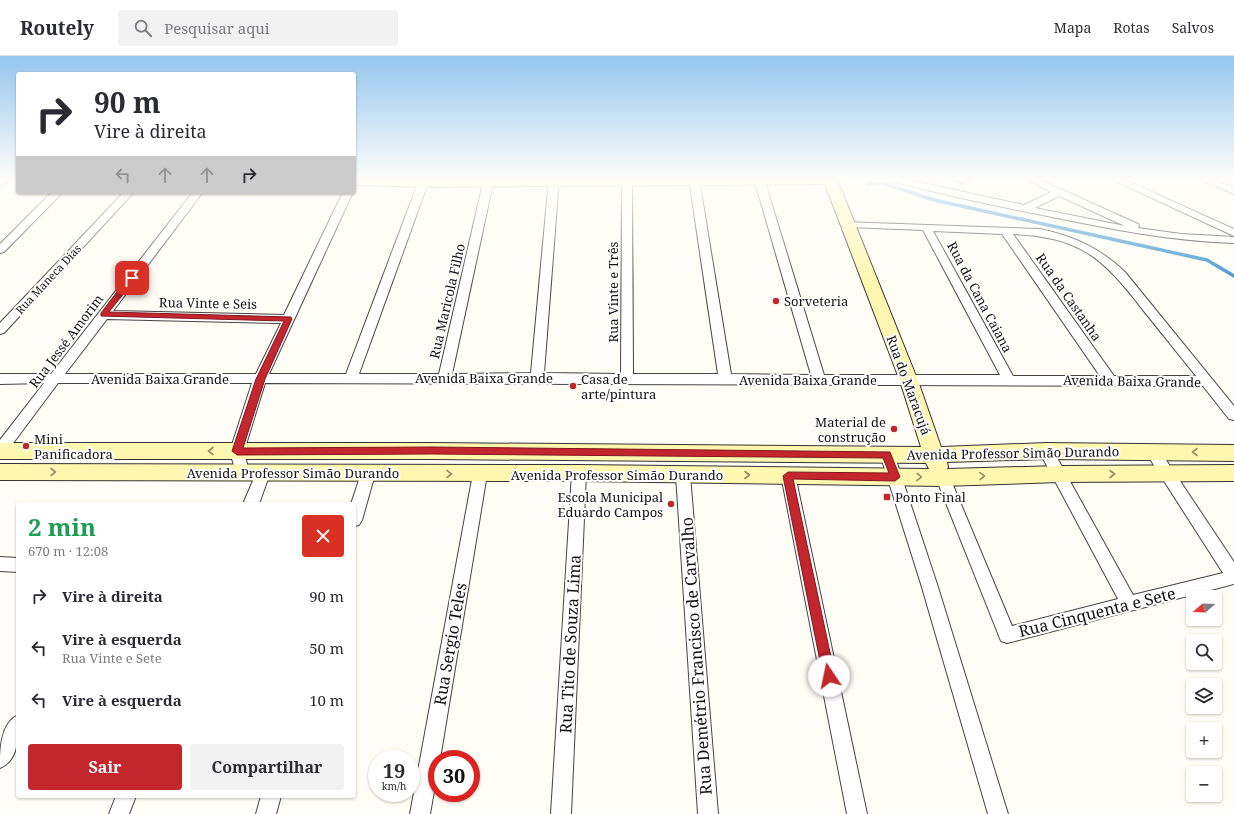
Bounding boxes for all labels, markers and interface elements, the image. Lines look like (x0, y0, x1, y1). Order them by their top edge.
search box (118, 10, 398, 46)
text: Routely (20, 15, 94, 41)
icon: search (132, 17, 154, 39)
text: Pesquisar aqui (164, 18, 270, 38)
text: Mapa (1054, 18, 1091, 37)
text: Rotas (1113, 18, 1150, 37)
text: Salvos (1172, 18, 1214, 37)
text: 90 m (94, 83, 161, 121)
icon: right (28, 88, 80, 140)
text: Vire à direita (94, 119, 207, 143)
icon: left (112, 164, 134, 186)
icon: ahead (154, 164, 176, 186)
icon: ahead (196, 164, 218, 186)
icon: right (238, 164, 260, 186)
street label: Rua da Cana Caiana (943, 238, 1017, 356)
street label: Rua Maneca Dias (12, 241, 84, 317)
street label: Rua Vinte e Três (604, 241, 622, 342)
street label: Rua Maricola Filho (425, 242, 469, 360)
street label: Rua da Castanha (1032, 250, 1106, 344)
pin (115, 261, 149, 295)
icon: arrive (121, 267, 143, 289)
street label: Rua Jessé Amorim (25, 291, 107, 391)
place label: Sorveteria (784, 292, 848, 310)
street label: Rua Vinte e Seis (159, 293, 257, 313)
marker: Sorveteria (771, 296, 781, 306)
street label: Rua do Maracujá (883, 333, 935, 437)
street label: Avenida Baixa Grande (415, 369, 553, 387)
street label: Avenida Baixa Grande (91, 370, 229, 388)
place label: Casa de arte/pintura (581, 370, 656, 403)
street label: Avenida Baixa Grande (739, 371, 877, 389)
street label: Avenida Baixa Grande (1063, 371, 1201, 391)
marker: Casa de arte/pintura (568, 381, 578, 391)
place label: Material de construção (815, 413, 886, 446)
marker: Material de construção (889, 424, 899, 434)
place label: Mini Panificadora (34, 430, 113, 463)
marker: Mini Panificadora (21, 441, 31, 451)
street label: Avenida Professor Simão Durando (907, 442, 1119, 464)
one-way arrow (208, 447, 214, 455)
one-way arrow (1192, 448, 1198, 456)
street label: Avenida Professor Simão Durando (187, 464, 399, 482)
street label: Avenida Professor Simão Durando (511, 466, 723, 484)
one-way arrow (50, 468, 56, 476)
one-way arrow (446, 470, 452, 478)
one-way arrow (1109, 470, 1115, 478)
one-way arrow (744, 471, 750, 479)
one-way arrow (979, 472, 985, 481)
one-way arrow (916, 473, 922, 481)
place label: Escola Municipal Eduardo Campos (557, 488, 663, 521)
place label: Ponto Final (895, 488, 966, 506)
marker: Ponto Final (882, 492, 892, 502)
marker: Escola Municipal Eduardo Campos (666, 499, 676, 509)
text: 2 min (28, 510, 96, 543)
button: close (302, 515, 344, 557)
street label: Rua Demétrio Francisco de Carvalho (675, 516, 717, 796)
text: 670 m · 12:08 (28, 542, 108, 560)
street label: Rua Tito de Souza Lima (554, 554, 586, 734)
street label: Rua Sergio Teles (428, 581, 472, 707)
street label: Rua Cinquenta e Sete (1016, 582, 1178, 642)
icon: right (28, 585, 50, 607)
text: Vire à direita (62, 586, 163, 606)
text: 90 m (309, 586, 344, 606)
north arrow (1186, 590, 1222, 626)
map controls (1186, 590, 1222, 802)
text: Vire à esquerda (62, 629, 182, 649)
button: search (1186, 634, 1222, 670)
icon: left (28, 637, 50, 659)
text: 50 m (309, 638, 344, 658)
text: Rua Vinte e Sete (62, 649, 162, 667)
position arrow (808, 655, 850, 697)
button: layers (1186, 678, 1222, 714)
icon: left (28, 689, 50, 711)
text: Vire à esquerda (62, 690, 182, 710)
text: 10 m (309, 690, 344, 710)
button: + (1186, 722, 1222, 758)
button: Sair (28, 744, 182, 790)
button: Compartilhar (190, 744, 344, 790)
speed limit sign: 30 (428, 750, 480, 802)
text: 19 (383, 757, 405, 784)
button: − (1186, 766, 1222, 802)
text: km/h (382, 779, 406, 793)

